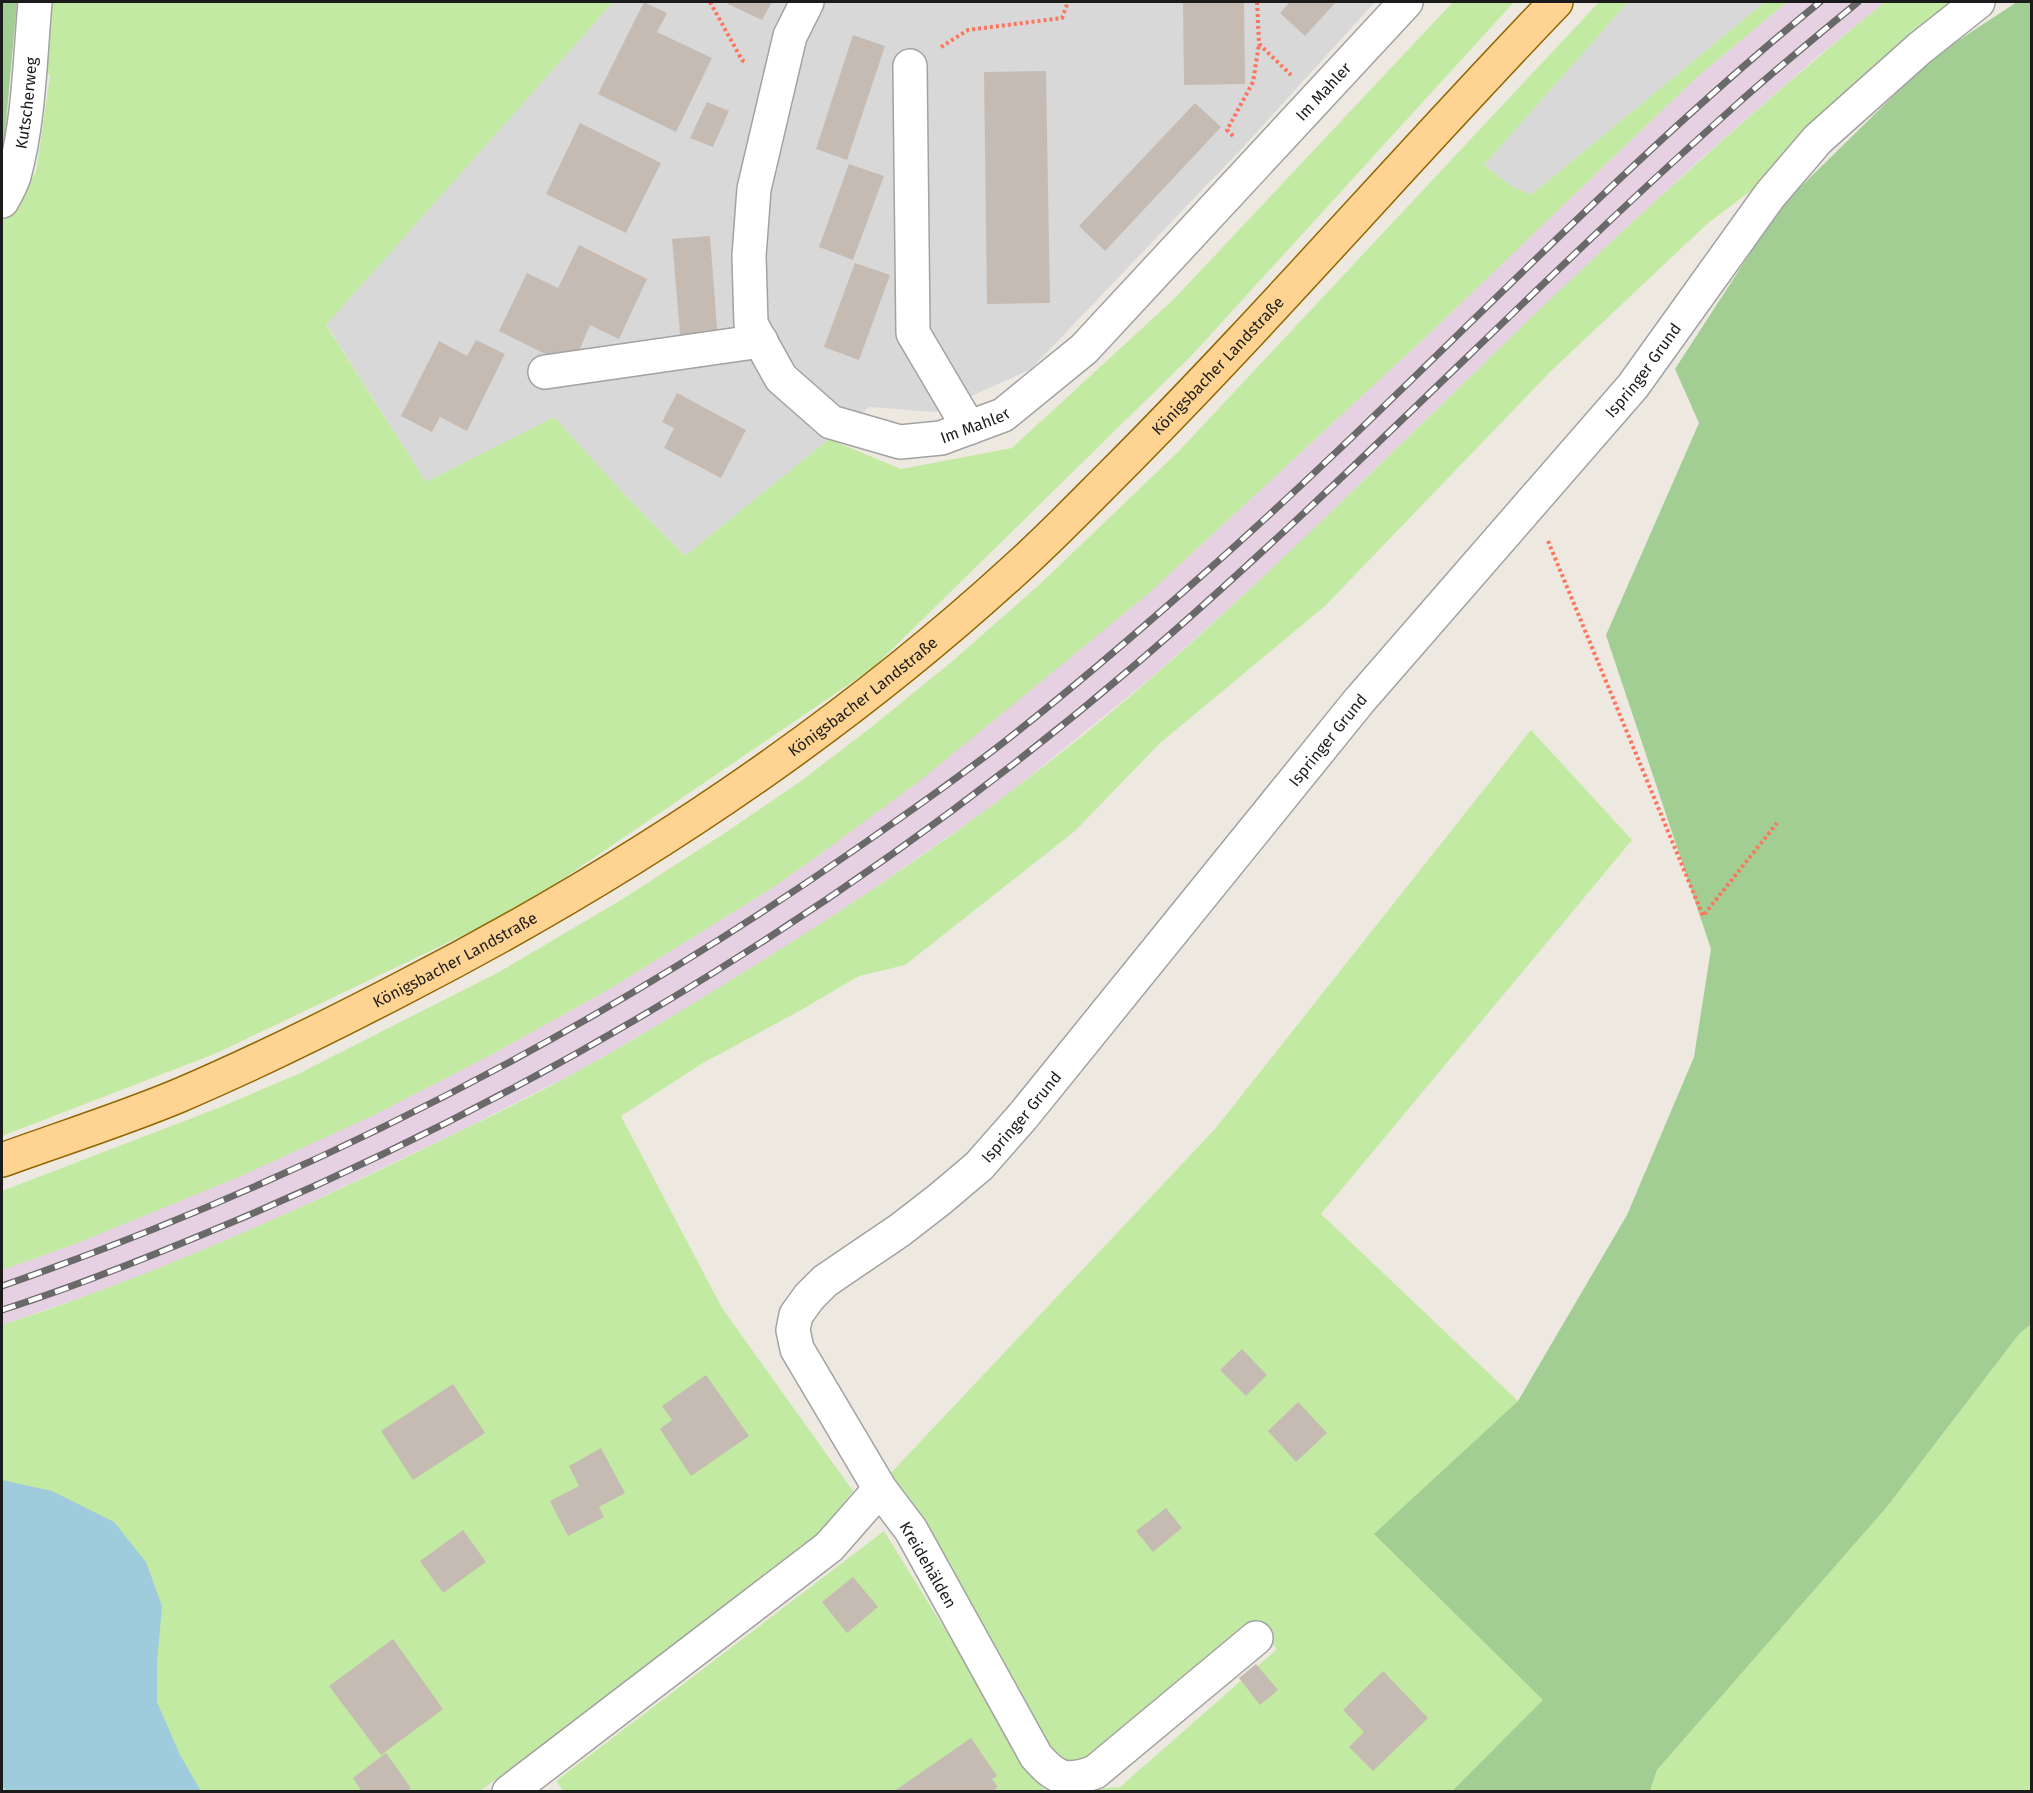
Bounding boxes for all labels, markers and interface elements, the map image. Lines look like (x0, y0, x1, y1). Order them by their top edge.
street label: Kutscherweg (11, 56, 40, 150)
street label: Im Mahler (1291, 58, 1355, 124)
street label: Königsbacher Landstraße (1147, 292, 1288, 439)
street label: Ispringer Grund (1601, 319, 1685, 421)
street label: Im Mahler (937, 403, 1015, 447)
street label: Königsbacher Landstraße (784, 633, 941, 760)
street label: Ispringer Grund (1284, 690, 1371, 790)
street label: Königsbacher Landstraße (370, 908, 540, 1011)
street label: Ispringer Grund (977, 1067, 1065, 1166)
street label: Kreidehälden (896, 1518, 960, 1612)

